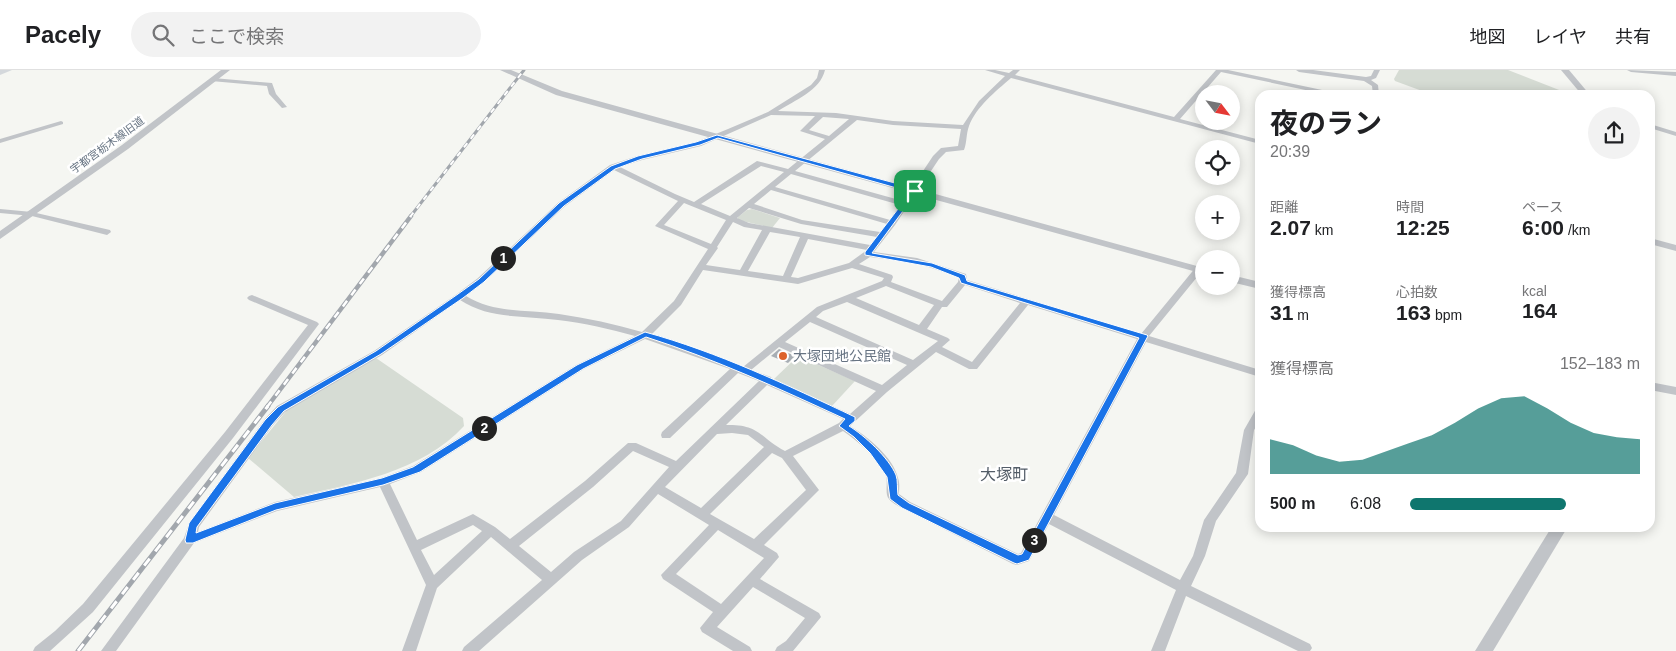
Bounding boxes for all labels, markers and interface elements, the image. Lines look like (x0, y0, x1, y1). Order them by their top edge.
search box (131, 12, 481, 57)
text: Pacely (25, 21, 101, 48)
icon: search (149, 21, 177, 49)
text: ここで検索 (189, 26, 284, 47)
text: 地図 (1470, 27, 1506, 47)
text: レイヤ (1534, 27, 1587, 47)
text: 共有 (1615, 27, 1651, 47)
north arrow (1195, 85, 1240, 130)
map controls (1195, 85, 1240, 295)
button: share (1588, 107, 1640, 159)
text: 夜のラン (1270, 108, 1382, 139)
street label: 宇都宮栃木線旧道 (68, 114, 146, 176)
button: locate (1195, 140, 1240, 185)
text: 20:39 (1270, 143, 1310, 160)
pin (894, 170, 936, 212)
icon: arrive (901, 177, 929, 205)
button: + (1195, 195, 1240, 240)
text: 距離 (1270, 199, 1298, 215)
text: 時間 (1396, 199, 1424, 215)
text: ペース (1522, 199, 1563, 215)
text: 2.07 (1270, 216, 1311, 239)
text: 12:25 (1396, 216, 1450, 239)
text: 6:00 (1522, 216, 1564, 239)
text: km (1311, 222, 1333, 238)
text: /km (1564, 222, 1590, 238)
pin: 1 (490, 246, 516, 270)
text: 1 (500, 250, 507, 266)
button: − (1195, 250, 1240, 295)
text: kcal (1522, 283, 1547, 299)
text: 獲得標高 (1270, 284, 1326, 300)
text: 心拍数 (1396, 284, 1438, 300)
text: 164 (1522, 299, 1557, 322)
text: 31 (1270, 301, 1293, 324)
text: 163 (1396, 301, 1431, 324)
text: m (1293, 307, 1309, 323)
text: bpm (1431, 307, 1462, 323)
place label: 大塚団地公民館 (793, 348, 891, 364)
marker: 大塚団地公民館 (777, 350, 789, 362)
text: 152–183 m (1560, 355, 1640, 372)
text: 獲得標高 (1270, 360, 1334, 377)
pin: 2 (472, 416, 496, 440)
text: 2 (481, 420, 488, 436)
district label: 大塚町 (980, 466, 1028, 483)
text: 500 m (1270, 495, 1315, 512)
text: 6:08 (1350, 495, 1381, 512)
pin: 3 (1022, 528, 1046, 552)
text: 3 (1031, 532, 1038, 548)

